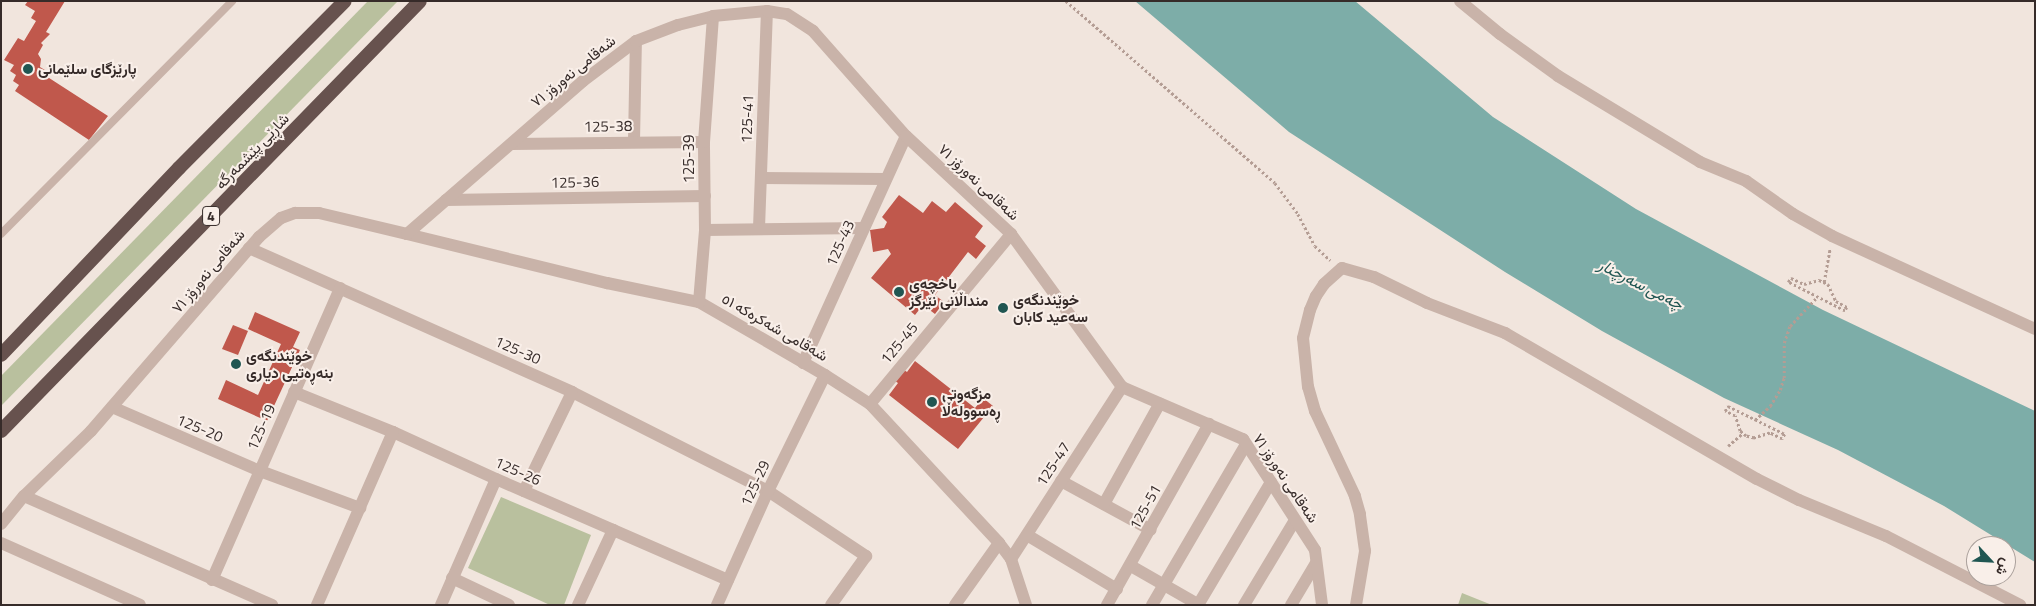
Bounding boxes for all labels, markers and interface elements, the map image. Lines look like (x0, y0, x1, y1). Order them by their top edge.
street label: شەقامی نەورۆز ٧١ (527, 31, 619, 111)
place label: پارێزگای سلێمانی (38, 60, 137, 78)
marker: پارێزگای سلێمانی (22, 63, 34, 75)
street label: 125-41 (737, 94, 757, 144)
street label: شاڕێی پێشمەرگە (211, 109, 293, 193)
street label: 125-38 (584, 117, 632, 135)
street label: 125-39 (680, 135, 698, 183)
street label: شەقامی نەورۆز ٧١ (935, 140, 1023, 224)
street label: 125-36 (551, 173, 599, 191)
road number: 4 (201, 205, 221, 228)
street label: 125-43 (822, 217, 858, 269)
street label: شەقامی نەورۆز ٧١ (168, 225, 248, 317)
water label: چەمی سەرچنار (1595, 254, 1687, 314)
place label: باخچەی منداڵانی نێرگز (909, 274, 988, 309)
marker: باخچەی منداڵانی نێرگز (893, 286, 905, 298)
street label: شەقامی شەکرەکە ٥١ (719, 289, 831, 365)
place label: خوێندنگەی سەعید کابان (1013, 290, 1088, 325)
marker: خوێندنگەی سەعید کابان (997, 302, 1009, 314)
street label: 125-45 (876, 319, 922, 367)
street label: 125-30 (492, 332, 544, 368)
place label: خوێندنگەی بنەڕەتیی دیاری (246, 346, 333, 381)
marker: خوێندنگەی بنەڕەتیی دیاری (230, 358, 242, 370)
place label: مزگەوتی ڕەسوولەڵا (942, 384, 1001, 419)
marker: مزگەوتی ڕەسوولەڵا (926, 396, 938, 408)
street label: 125-19 (243, 401, 279, 453)
street label: 125-20 (174, 410, 226, 446)
street label: شەقامی نەورۆز ٧١ (1250, 430, 1322, 526)
street label: 125-47 (1032, 439, 1074, 489)
street label: 125-26 (492, 453, 544, 489)
street label: 125-29 (737, 457, 773, 509)
street label: 125-51 (1125, 481, 1165, 533)
north arrow (1966, 536, 2016, 586)
text: ش (1991, 555, 2017, 579)

